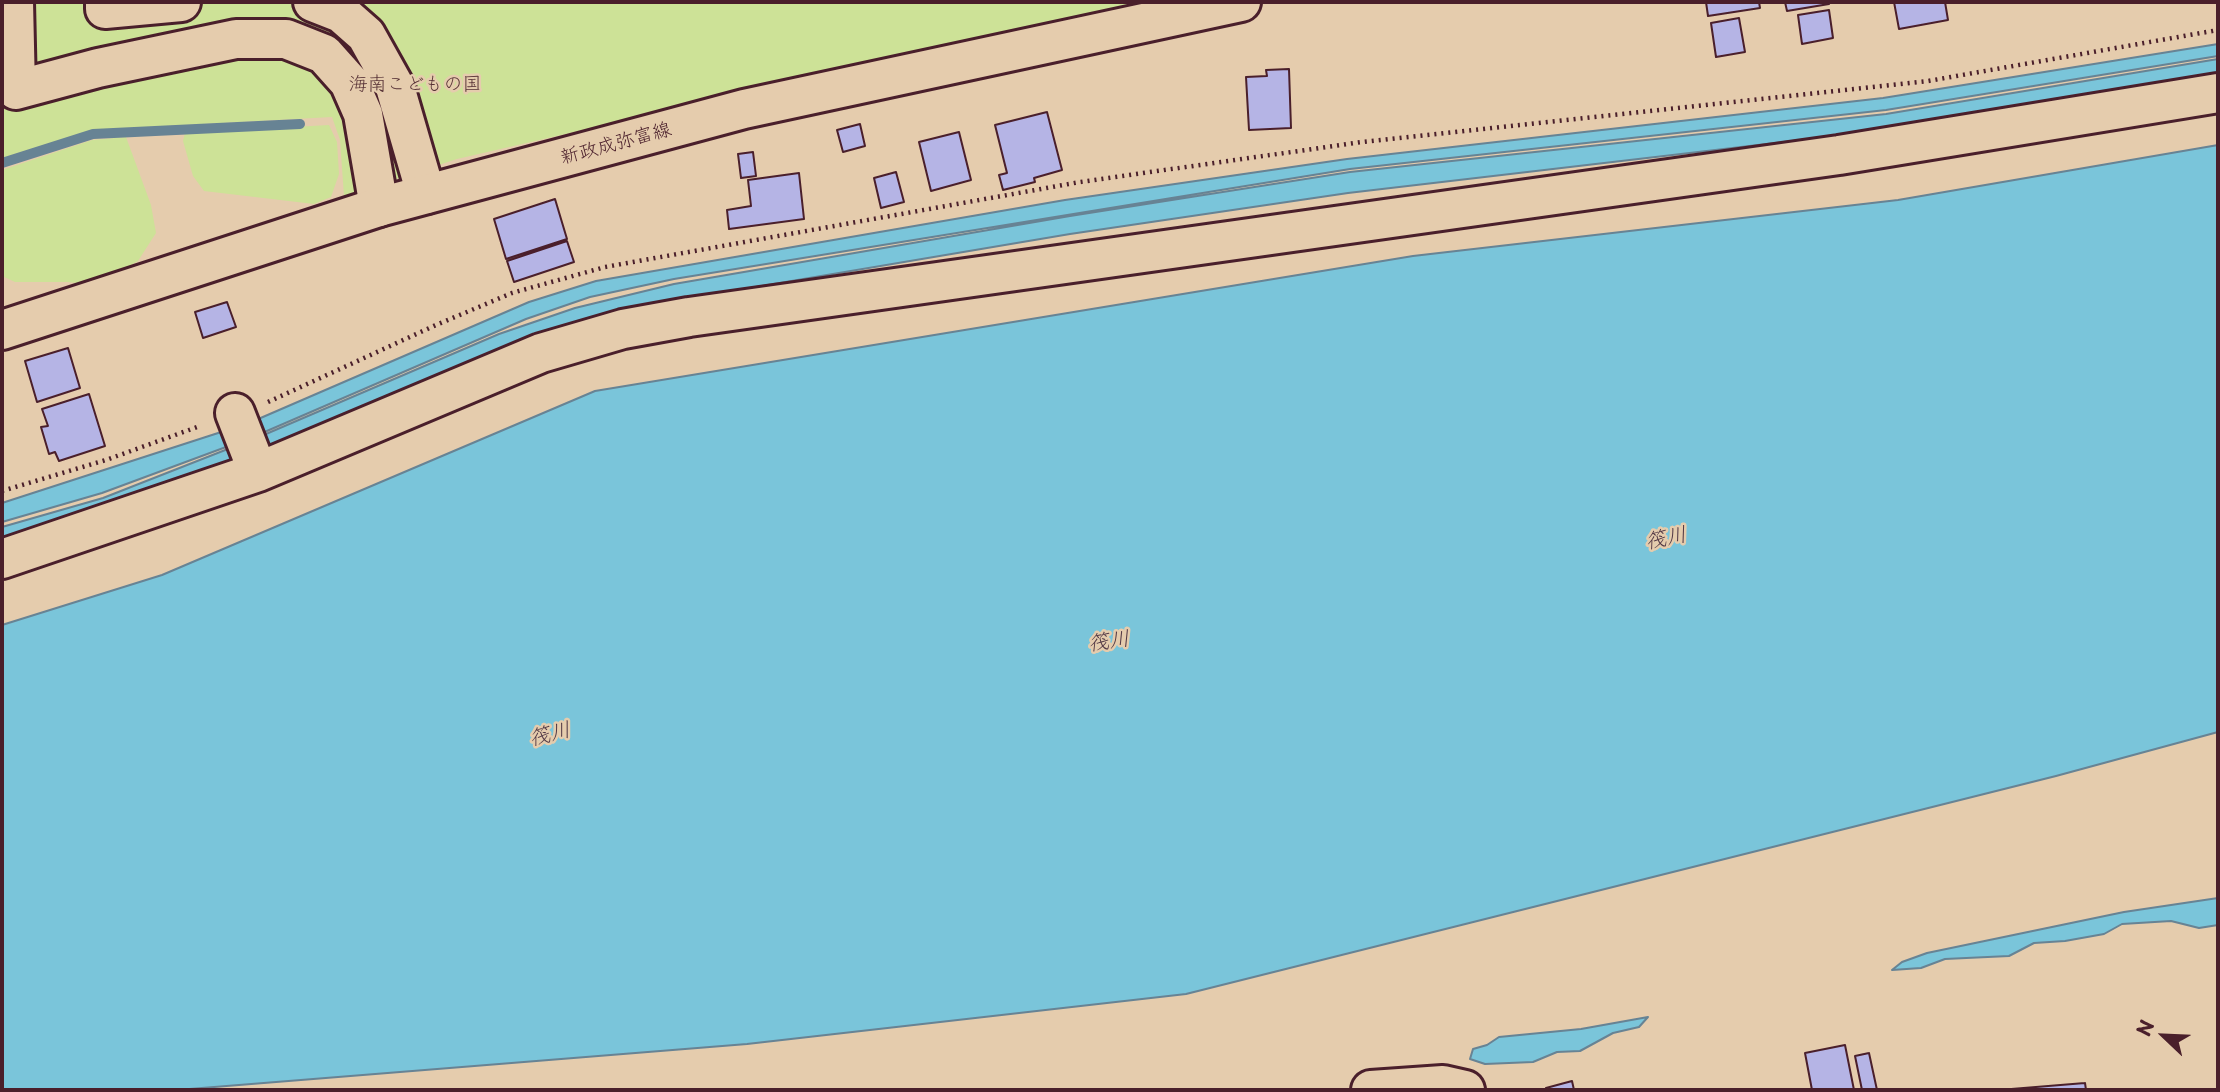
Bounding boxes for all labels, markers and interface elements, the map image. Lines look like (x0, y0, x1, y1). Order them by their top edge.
park label: 海南こどもの国 (349, 74, 481, 96)
street label: 新政成弥富線 (558, 118, 674, 170)
water label: 筏川 (1643, 522, 1689, 556)
water label: 筏川 (1086, 627, 1132, 657)
water label: 筏川 (527, 718, 573, 752)
north arrow (2129, 1001, 2199, 1071)
text: N (2129, 1015, 2160, 1040)

